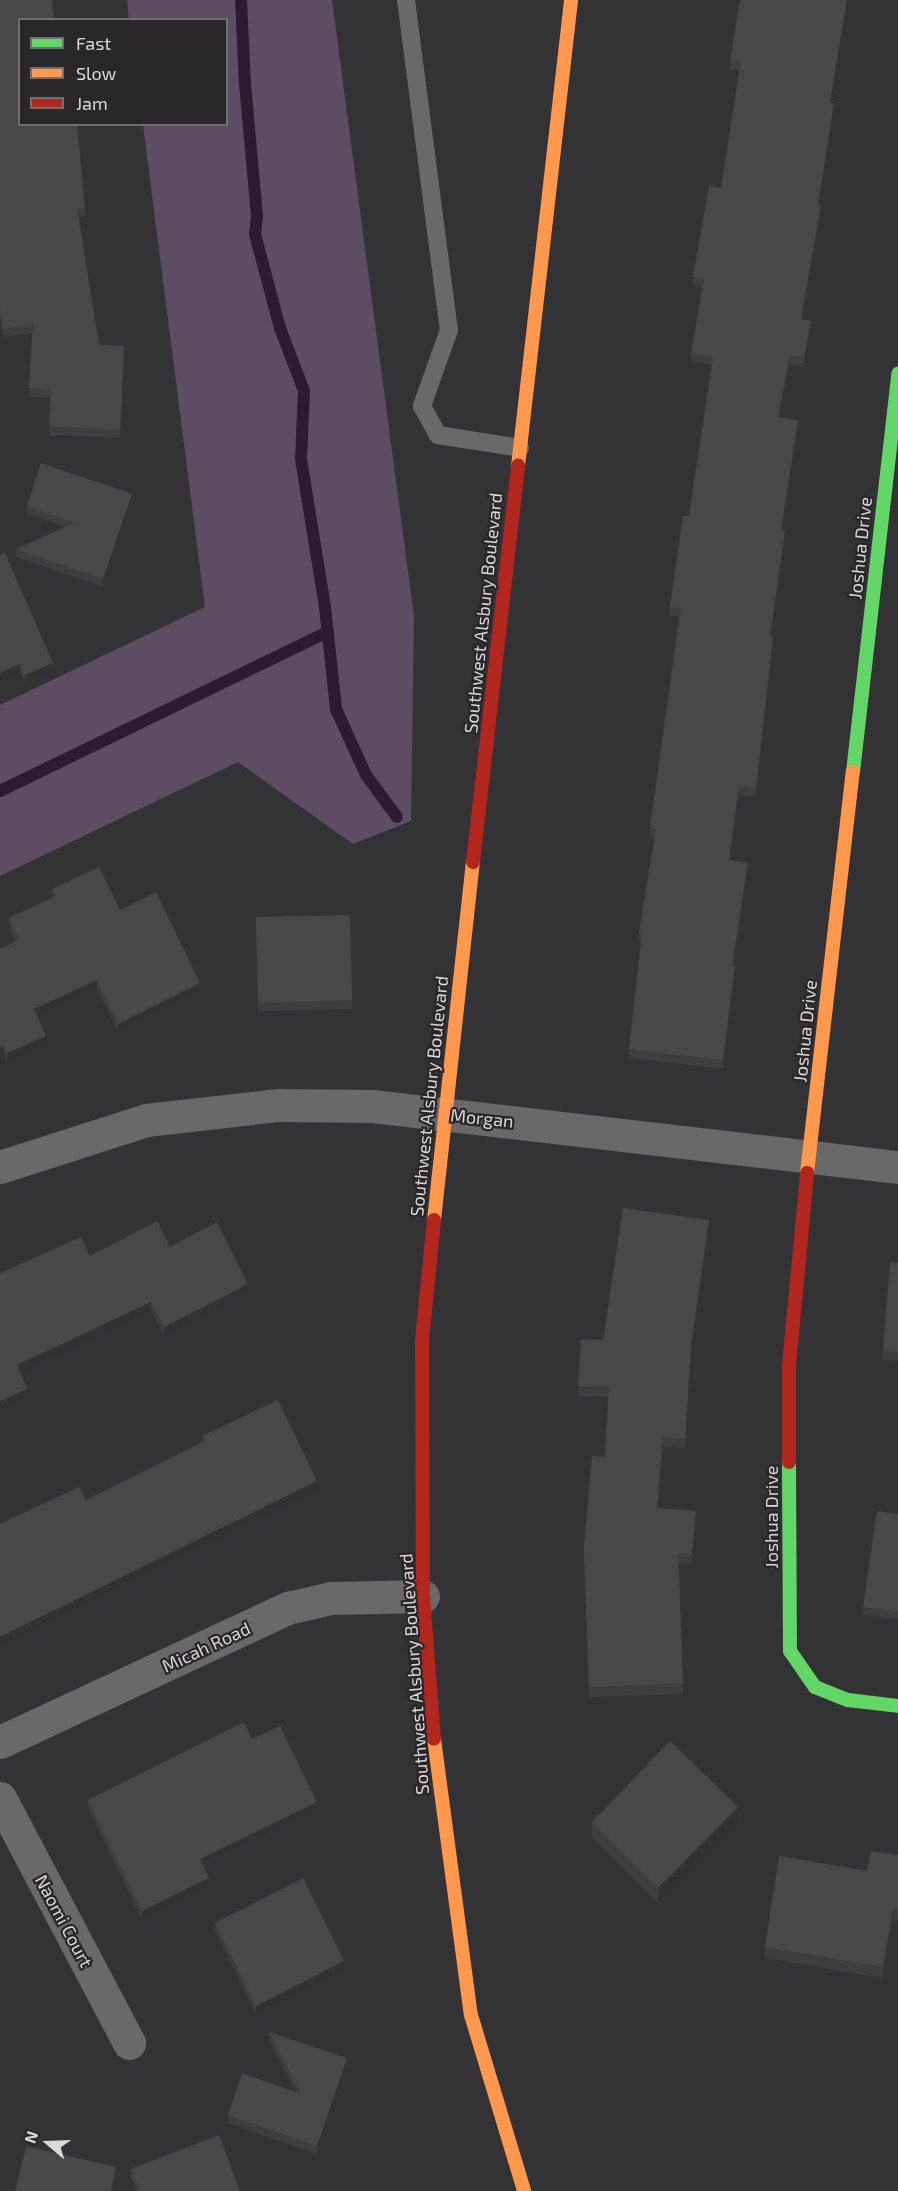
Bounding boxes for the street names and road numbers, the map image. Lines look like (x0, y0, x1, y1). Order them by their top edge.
street label: Southwest Alsbury Boulevard (460, 491, 506, 735)
street label: Joshua Drive (844, 496, 876, 600)
street label: Southwest Alsbury Boulevard (406, 974, 452, 1218)
street label: Joshua Drive (789, 979, 821, 1083)
street label: Morgan (449, 1104, 515, 1132)
street label: Joshua Drive (760, 1466, 782, 1568)
street label: Southwest Alsbury Boulevard (395, 1552, 433, 1796)
street label: Micah Road (158, 1617, 254, 1677)
street label: Naomi Court (31, 1871, 97, 1971)

